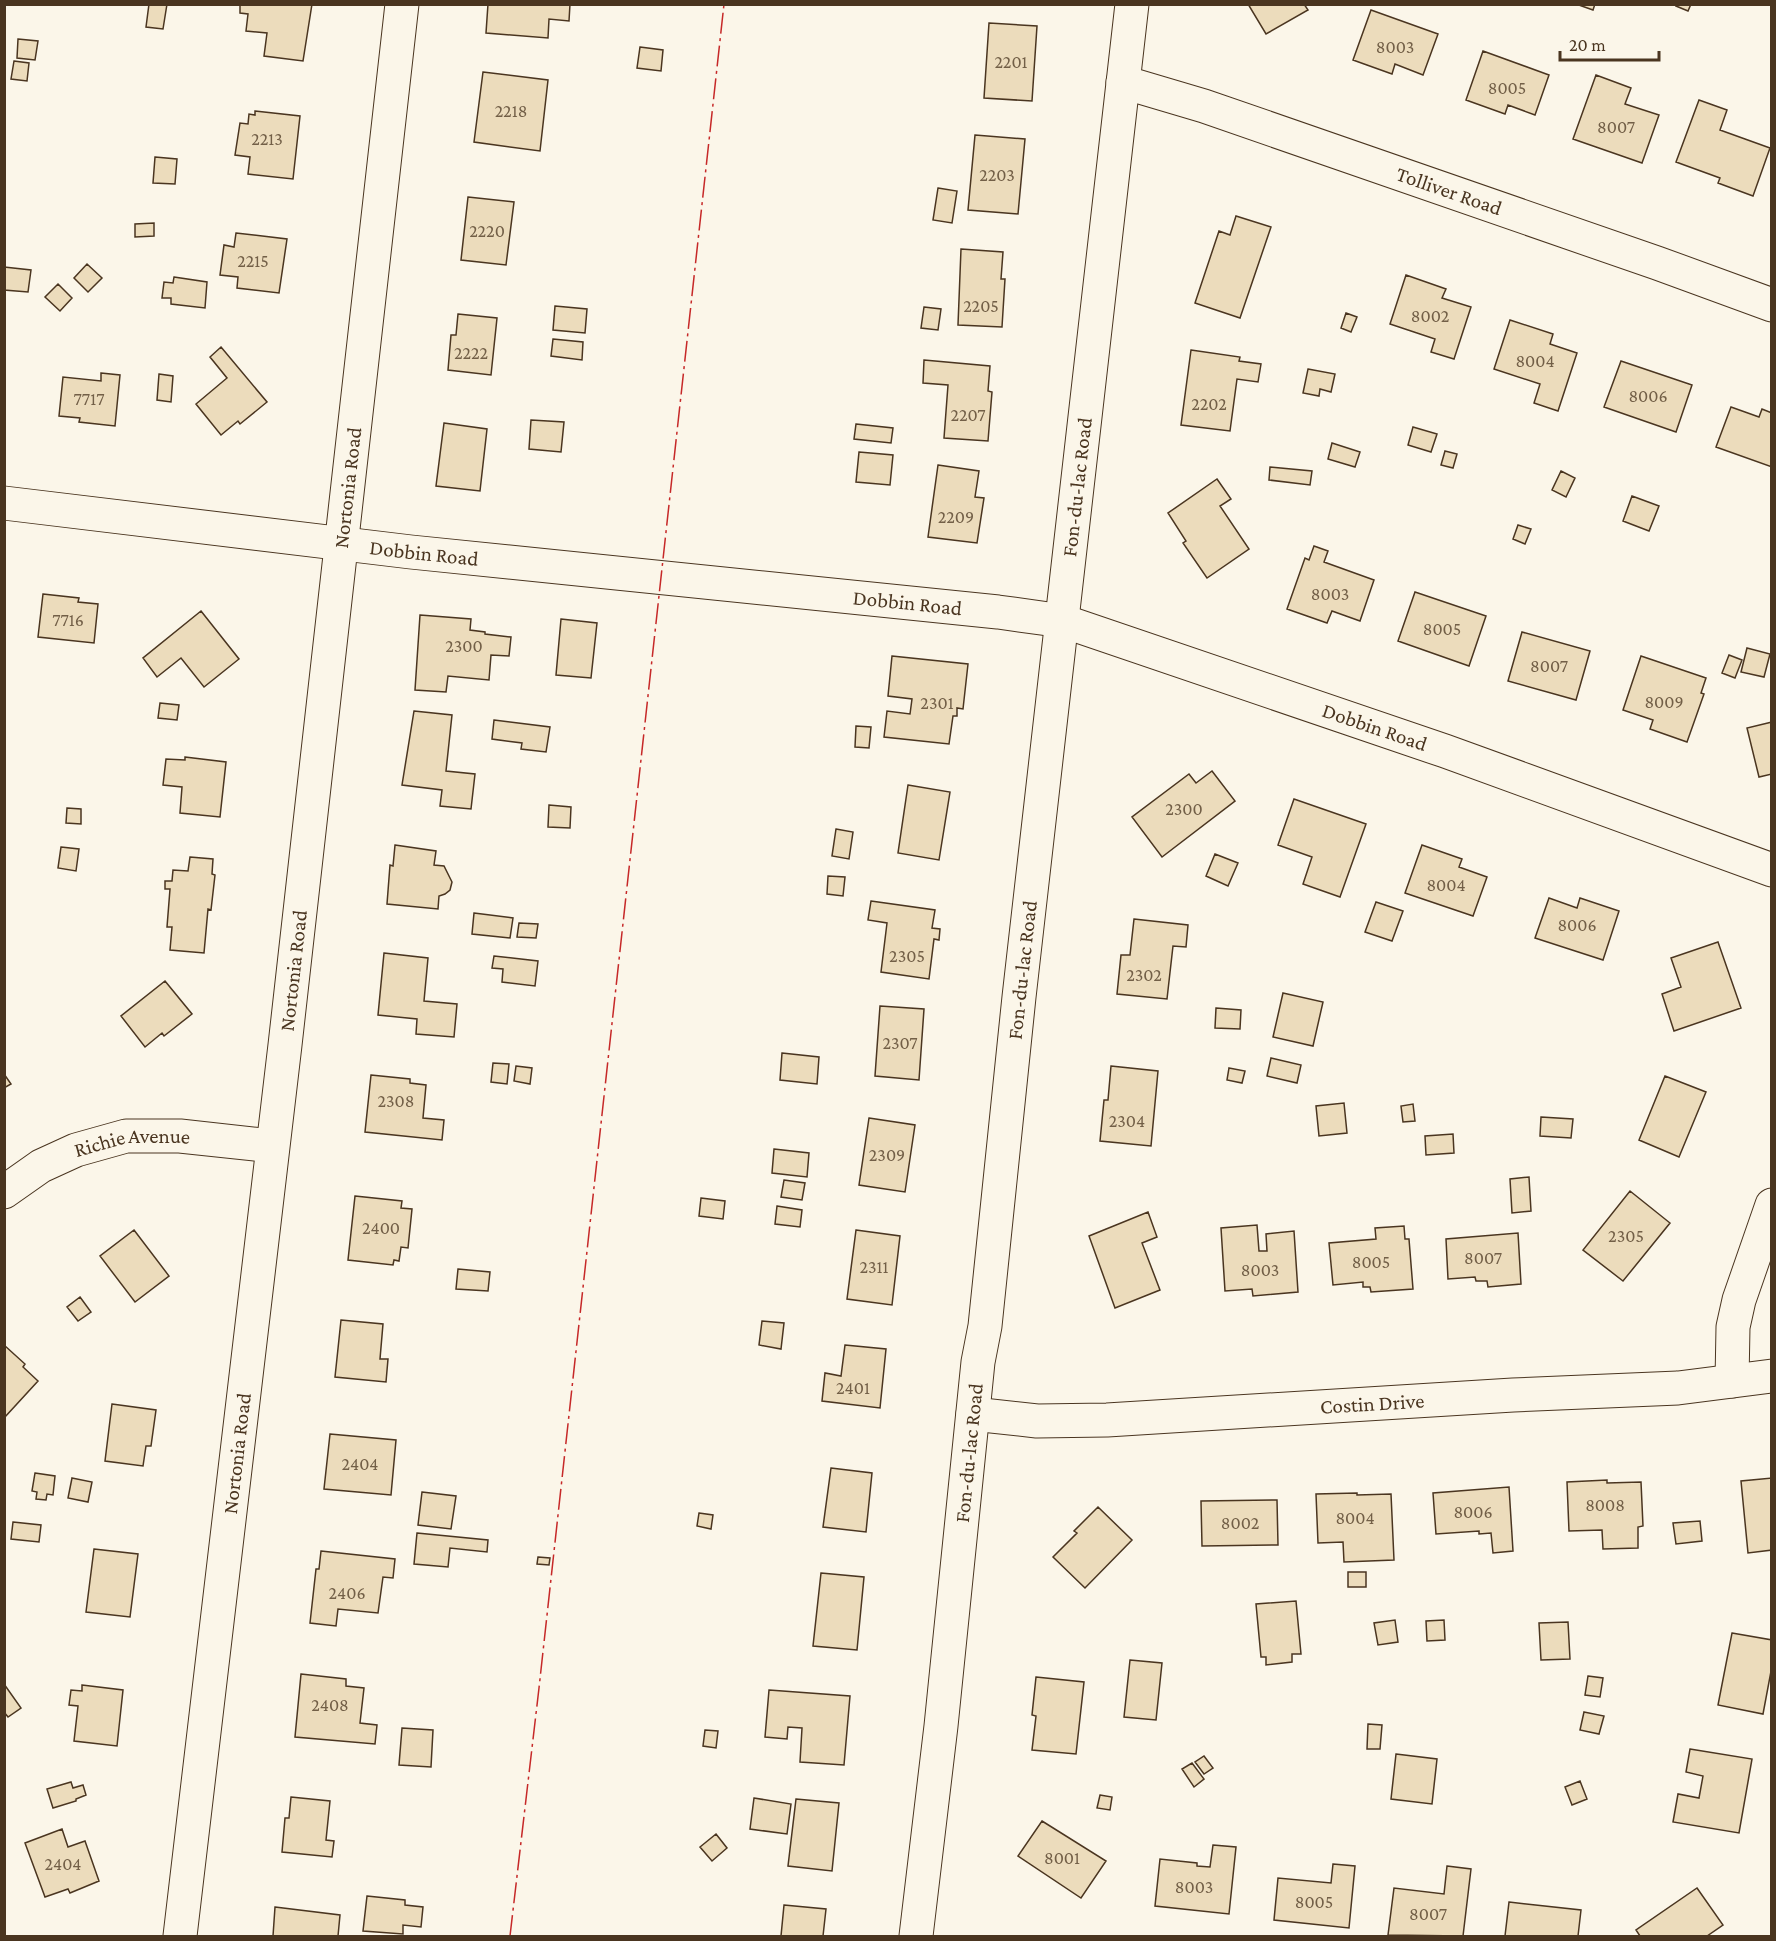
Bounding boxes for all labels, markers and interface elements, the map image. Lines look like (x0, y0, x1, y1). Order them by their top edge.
scale bar (1560, 24, 1659, 62)
text: 20 m (1569, 35, 1606, 55)
house number: 8003 (1376, 37, 1414, 57)
house number: 2201 (994, 52, 1028, 72)
house number: 8005 (1488, 78, 1526, 98)
house number: 2218 (495, 101, 527, 121)
house number: 8007 (1597, 117, 1635, 137)
house number: 2213 (251, 129, 283, 149)
street label: Tolliver Road (1393, 162, 1505, 220)
house number: 2203 (979, 165, 1015, 185)
house number: 2220 (469, 221, 505, 241)
house number: 2215 (237, 251, 269, 271)
house number: 2205 (963, 296, 999, 316)
house number: 8002 (1411, 306, 1449, 326)
house number: 2222 (454, 343, 488, 363)
house number: 8004 (1515, 351, 1555, 371)
house number: 8006 (1628, 386, 1668, 406)
house number: 7717 (74, 389, 104, 409)
house number: 2202 (1191, 394, 1227, 414)
house number: 2207 (950, 405, 986, 425)
street label: Fon-du-lac Road (1057, 416, 1097, 558)
street label: Nortonia Road (329, 426, 366, 550)
house number: 2209 (938, 507, 974, 527)
street label: Dobbin Road (368, 535, 480, 571)
house number: 8003 (1311, 584, 1349, 604)
street label: Dobbin Road (852, 585, 963, 620)
house number: 7716 (52, 610, 84, 630)
house number: 8005 (1423, 619, 1461, 639)
house number: 2300 (445, 636, 483, 656)
house number: 8007 (1530, 656, 1568, 676)
house number: 8009 (1644, 692, 1684, 712)
house number: 2301 (920, 693, 954, 713)
street label: Dobbin Road (1319, 698, 1430, 756)
house number: 2300 (1165, 799, 1203, 819)
house number: 8004 (1426, 875, 1466, 895)
street label: Fon-du-lac Road (1003, 899, 1042, 1041)
street label: Nortonia Road (275, 909, 312, 1033)
house number: 8006 (1557, 915, 1597, 935)
house number: 2305 (889, 946, 925, 966)
house number: 2302 (1126, 965, 1162, 985)
house number: 2307 (882, 1033, 918, 1053)
house number: 2308 (378, 1091, 414, 1111)
house number: 2304 (1109, 1111, 1145, 1131)
street label: Richie Avenue (71, 1124, 191, 1162)
house number: 2309 (869, 1145, 905, 1165)
house number: 2400 (362, 1218, 400, 1238)
house number: 2305 (1608, 1226, 1644, 1246)
house number: 8007 (1464, 1248, 1502, 1268)
house number: 8005 (1352, 1252, 1390, 1272)
house number: 2311 (859, 1257, 889, 1277)
house number: 8003 (1241, 1260, 1279, 1280)
house number: 2401 (836, 1378, 870, 1398)
street label: Fon-du-lac Road (950, 1382, 988, 1524)
street label: Costin Drive (1319, 1388, 1425, 1419)
street label: Nortonia Road (218, 1391, 256, 1515)
house number: 2404 (341, 1454, 379, 1474)
house number: 8008 (1585, 1495, 1625, 1515)
house number: 8006 (1453, 1502, 1493, 1522)
house number: 8004 (1335, 1508, 1375, 1528)
house number: 8002 (1221, 1513, 1259, 1533)
house number: 2406 (328, 1583, 366, 1603)
house number: 2408 (311, 1695, 349, 1715)
house number: 8001 (1044, 1848, 1080, 1868)
house number: 2404 (44, 1854, 82, 1874)
house number: 8003 (1175, 1877, 1213, 1897)
house number: 8005 (1295, 1892, 1333, 1912)
house number: 8007 (1409, 1904, 1447, 1924)

